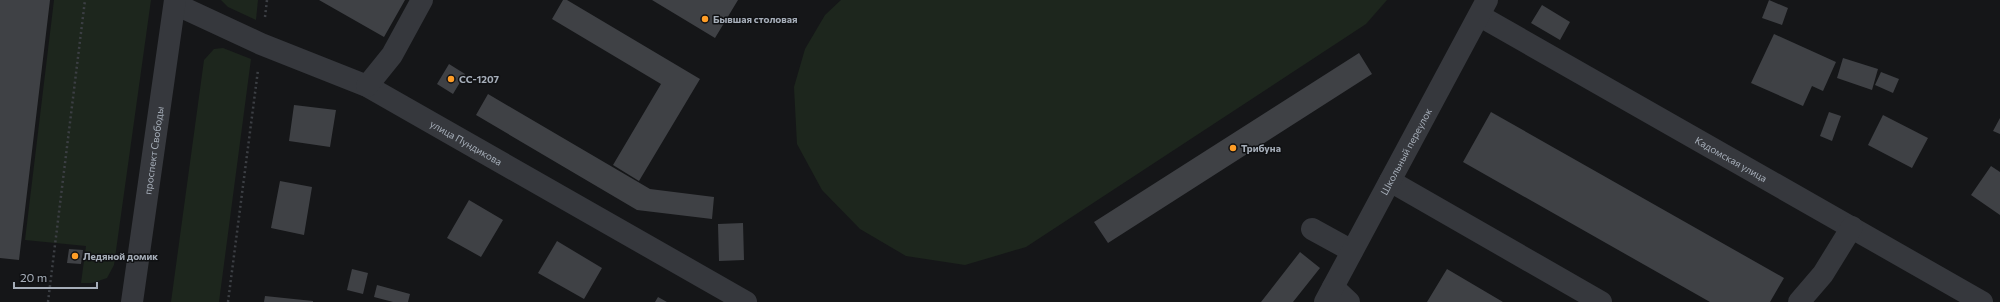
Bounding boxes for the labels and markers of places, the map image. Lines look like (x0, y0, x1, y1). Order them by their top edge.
place label: Бывшая столовая (713, 13, 798, 25)
marker: Бывшая столовая (700, 14, 710, 24)
place label: СС-1207 (459, 73, 499, 85)
marker: СС-1207 (446, 74, 456, 84)
place label: Трибуна (1241, 142, 1281, 154)
marker: Трибуна (1228, 143, 1238, 153)
place label: Ледяной домик (83, 250, 158, 262)
marker: Ледяной домик (70, 251, 80, 261)

